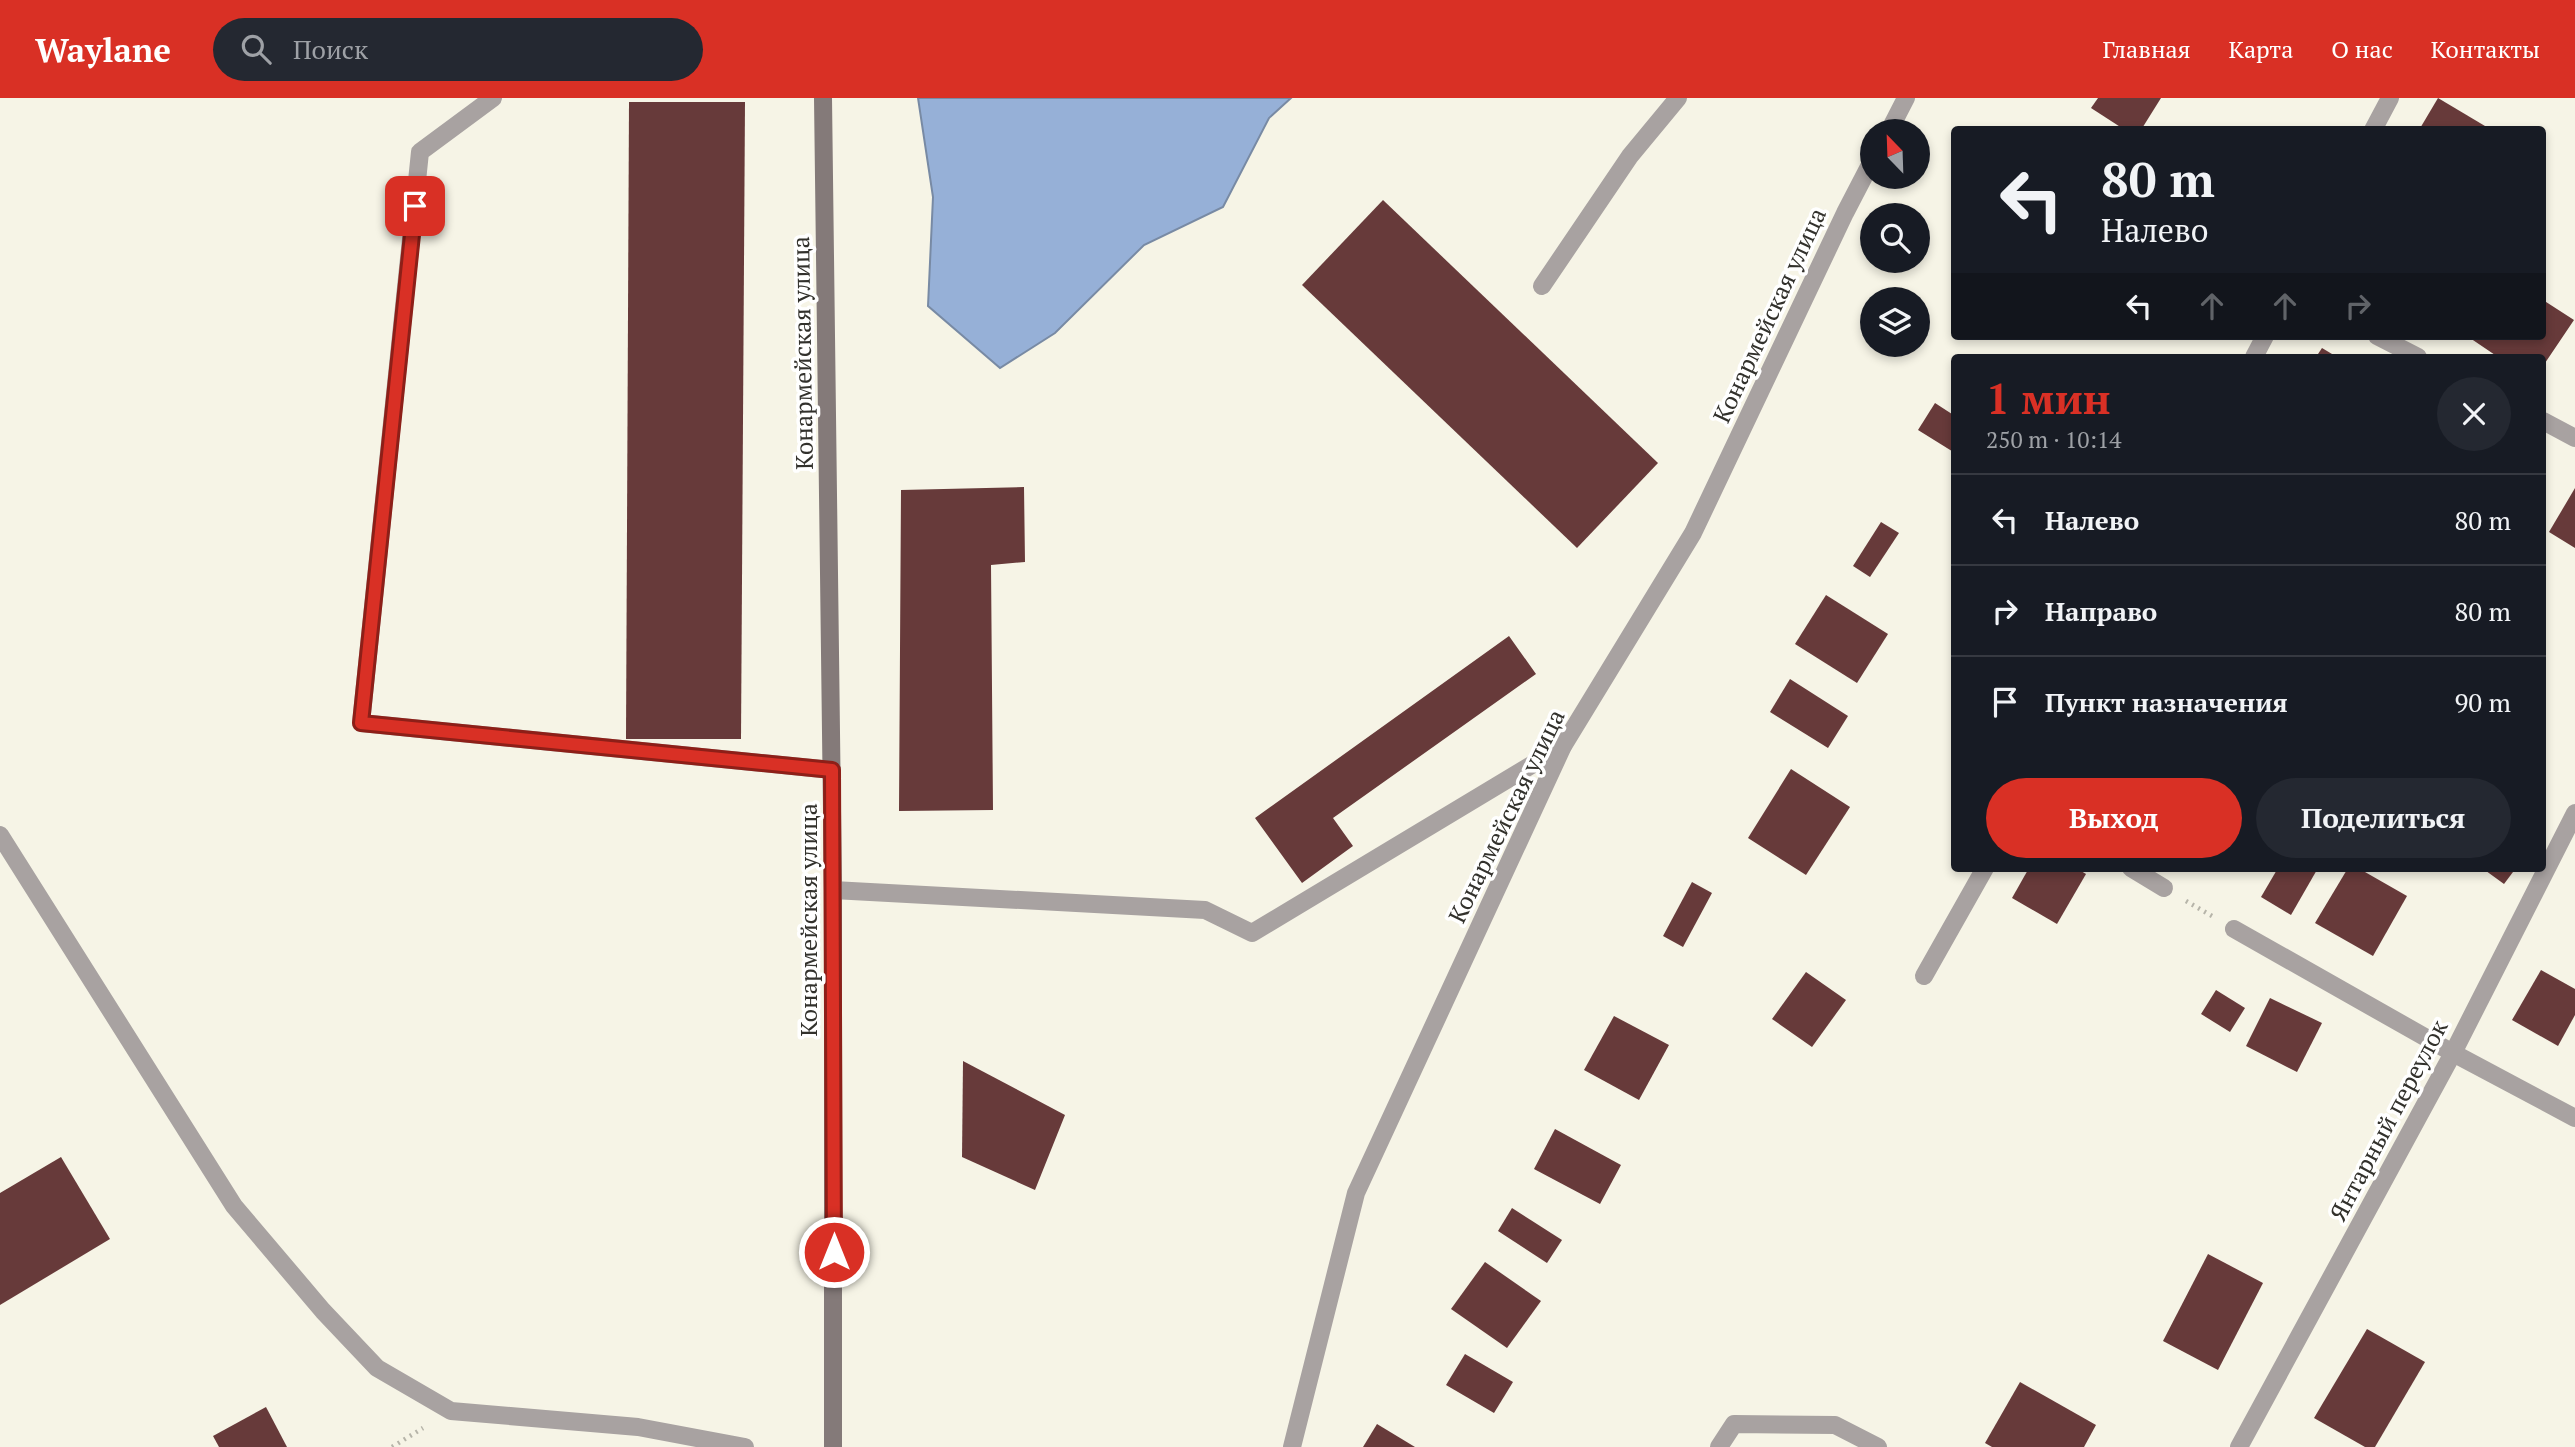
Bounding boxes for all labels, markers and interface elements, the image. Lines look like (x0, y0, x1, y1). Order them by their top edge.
search box (213, 18, 703, 81)
text: Waylane (35, 28, 171, 71)
icon: search (237, 30, 275, 68)
text: Поиск (293, 32, 368, 66)
text: Главная (2102, 33, 2190, 65)
text: Карта (2228, 33, 2293, 65)
text: О нас (2331, 33, 2393, 65)
text: Контакты (2431, 33, 2540, 65)
north arrow (1860, 119, 1930, 189)
map controls (1860, 119, 1930, 357)
text: 80 m (2101, 146, 2215, 211)
icon: left (1986, 154, 2077, 245)
pin (385, 176, 445, 236)
icon: arrive (396, 187, 434, 225)
street label: Конармейская улица (1705, 202, 1833, 428)
button: search (1860, 203, 1930, 273)
text: Налево (2101, 209, 2209, 251)
street label: Конармейская улица (784, 236, 820, 470)
button: layers (1860, 287, 1930, 357)
icon: left (2120, 287, 2158, 325)
icon: ahead (2193, 287, 2231, 325)
icon: ahead (2266, 287, 2304, 325)
icon: right (2339, 287, 2377, 325)
text: 1 мин (1986, 370, 2111, 426)
button: close (2437, 377, 2511, 451)
text: 250 m · 10:14 (1986, 424, 2121, 455)
icon: left (1986, 501, 2024, 539)
text: Налево (2045, 503, 2139, 537)
text: 80 m (2455, 503, 2511, 537)
icon: right (1986, 592, 2024, 630)
text: Направо (2045, 594, 2157, 628)
text: 80 m (2455, 594, 2511, 628)
icon: arrive (1986, 683, 2024, 721)
text: Пункт назначения (2045, 685, 2288, 719)
text: 90 m (2455, 685, 2511, 719)
street label: Конармейская улица (1440, 704, 1572, 928)
button: Выход (1986, 778, 2242, 858)
button: Поделиться (2256, 778, 2511, 858)
street label: Конармейская улица (792, 803, 824, 1037)
street label: Янтарный переулок (2321, 1014, 2455, 1226)
position arrow (797, 1215, 871, 1289)

